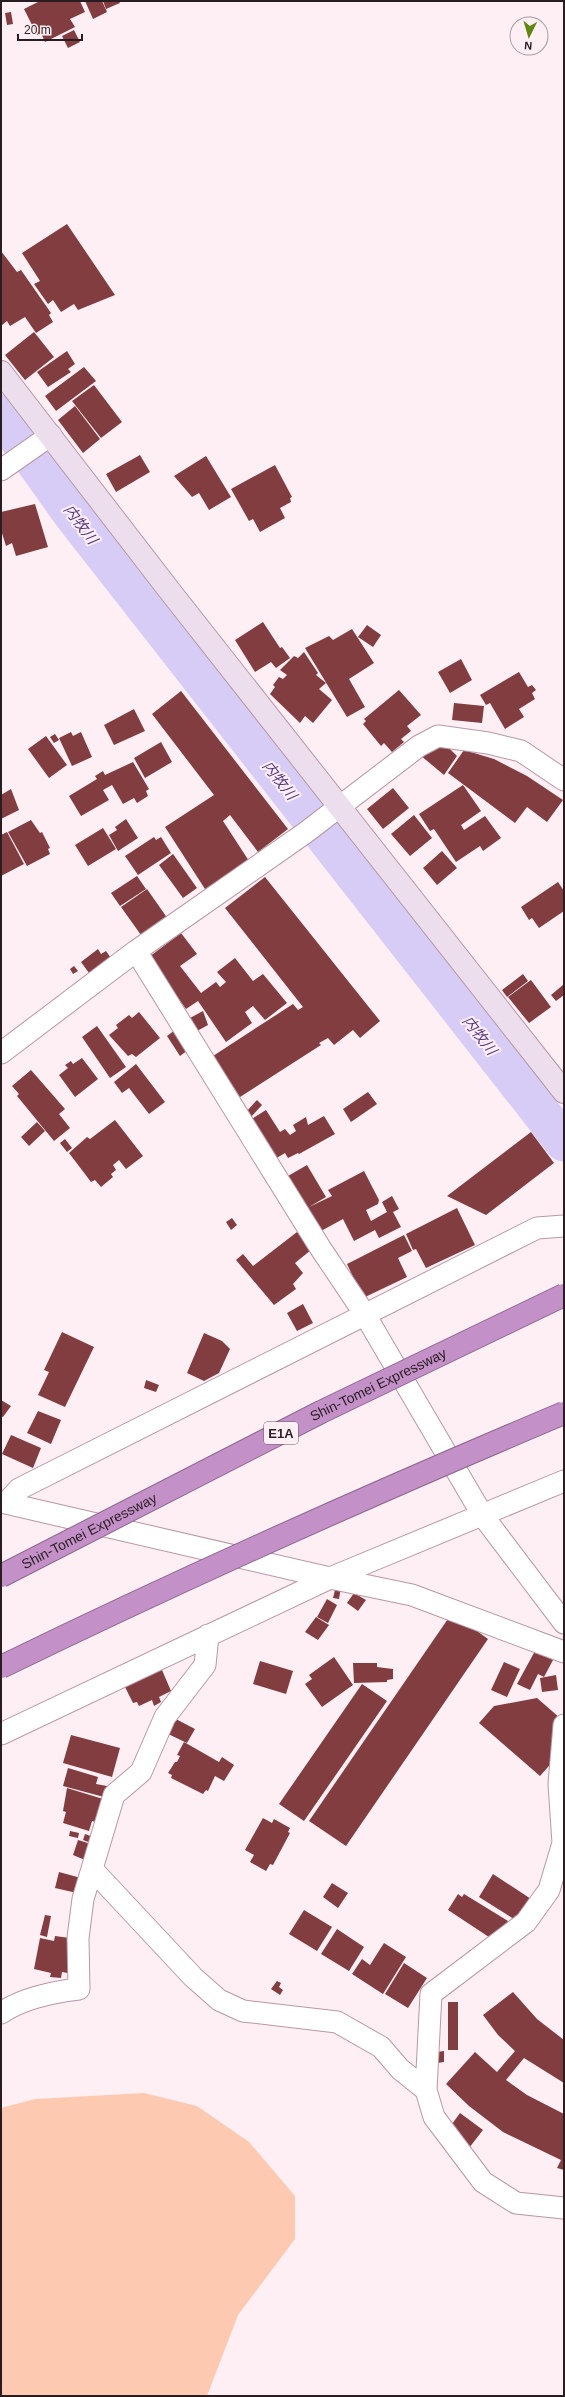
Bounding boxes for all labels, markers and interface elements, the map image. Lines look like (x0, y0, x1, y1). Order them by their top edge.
scale bar (18, 16, 82, 42)
north arrow (509, 16, 549, 56)
text: 20 m (24, 23, 51, 37)
text: N (524, 40, 533, 52)
water label: 内牧川 (61, 501, 103, 549)
water label: 内牧川 (259, 757, 302, 805)
water label: 内牧川 (459, 1012, 502, 1060)
street label: Shin-Tomei Expressway (307, 1345, 449, 1424)
road number: E1A (264, 1422, 298, 1444)
street label: Shin-Tomei Expressway (19, 1490, 159, 1572)

